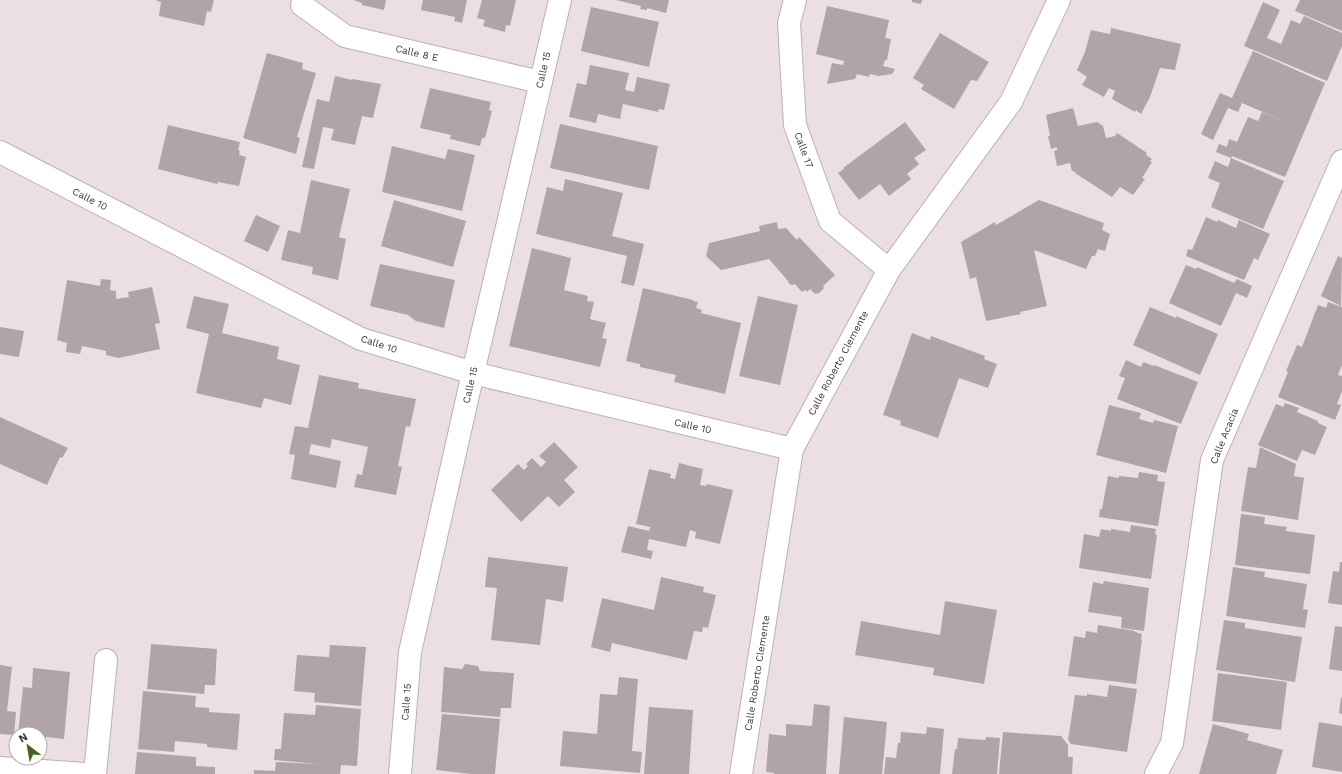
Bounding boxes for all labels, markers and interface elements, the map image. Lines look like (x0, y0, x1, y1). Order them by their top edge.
street label: Calle 8 E (394, 43, 440, 63)
street label: Calle 15 (533, 50, 553, 89)
street label: Calle 17 (792, 131, 816, 170)
street label: Calle 10 (71, 186, 109, 212)
street label: Calle Roberto Clemente (806, 309, 870, 417)
street label: Calle 10 (359, 333, 399, 355)
street label: Calle 15 (460, 365, 480, 404)
street label: Calle Acacia (1208, 406, 1240, 465)
street label: Calle 10 (673, 416, 713, 436)
street label: Calle Roberto Clemente (742, 614, 772, 732)
street label: Calle 15 (399, 683, 413, 721)
north arrow (8, 726, 48, 766)
text: N (16, 730, 30, 746)

